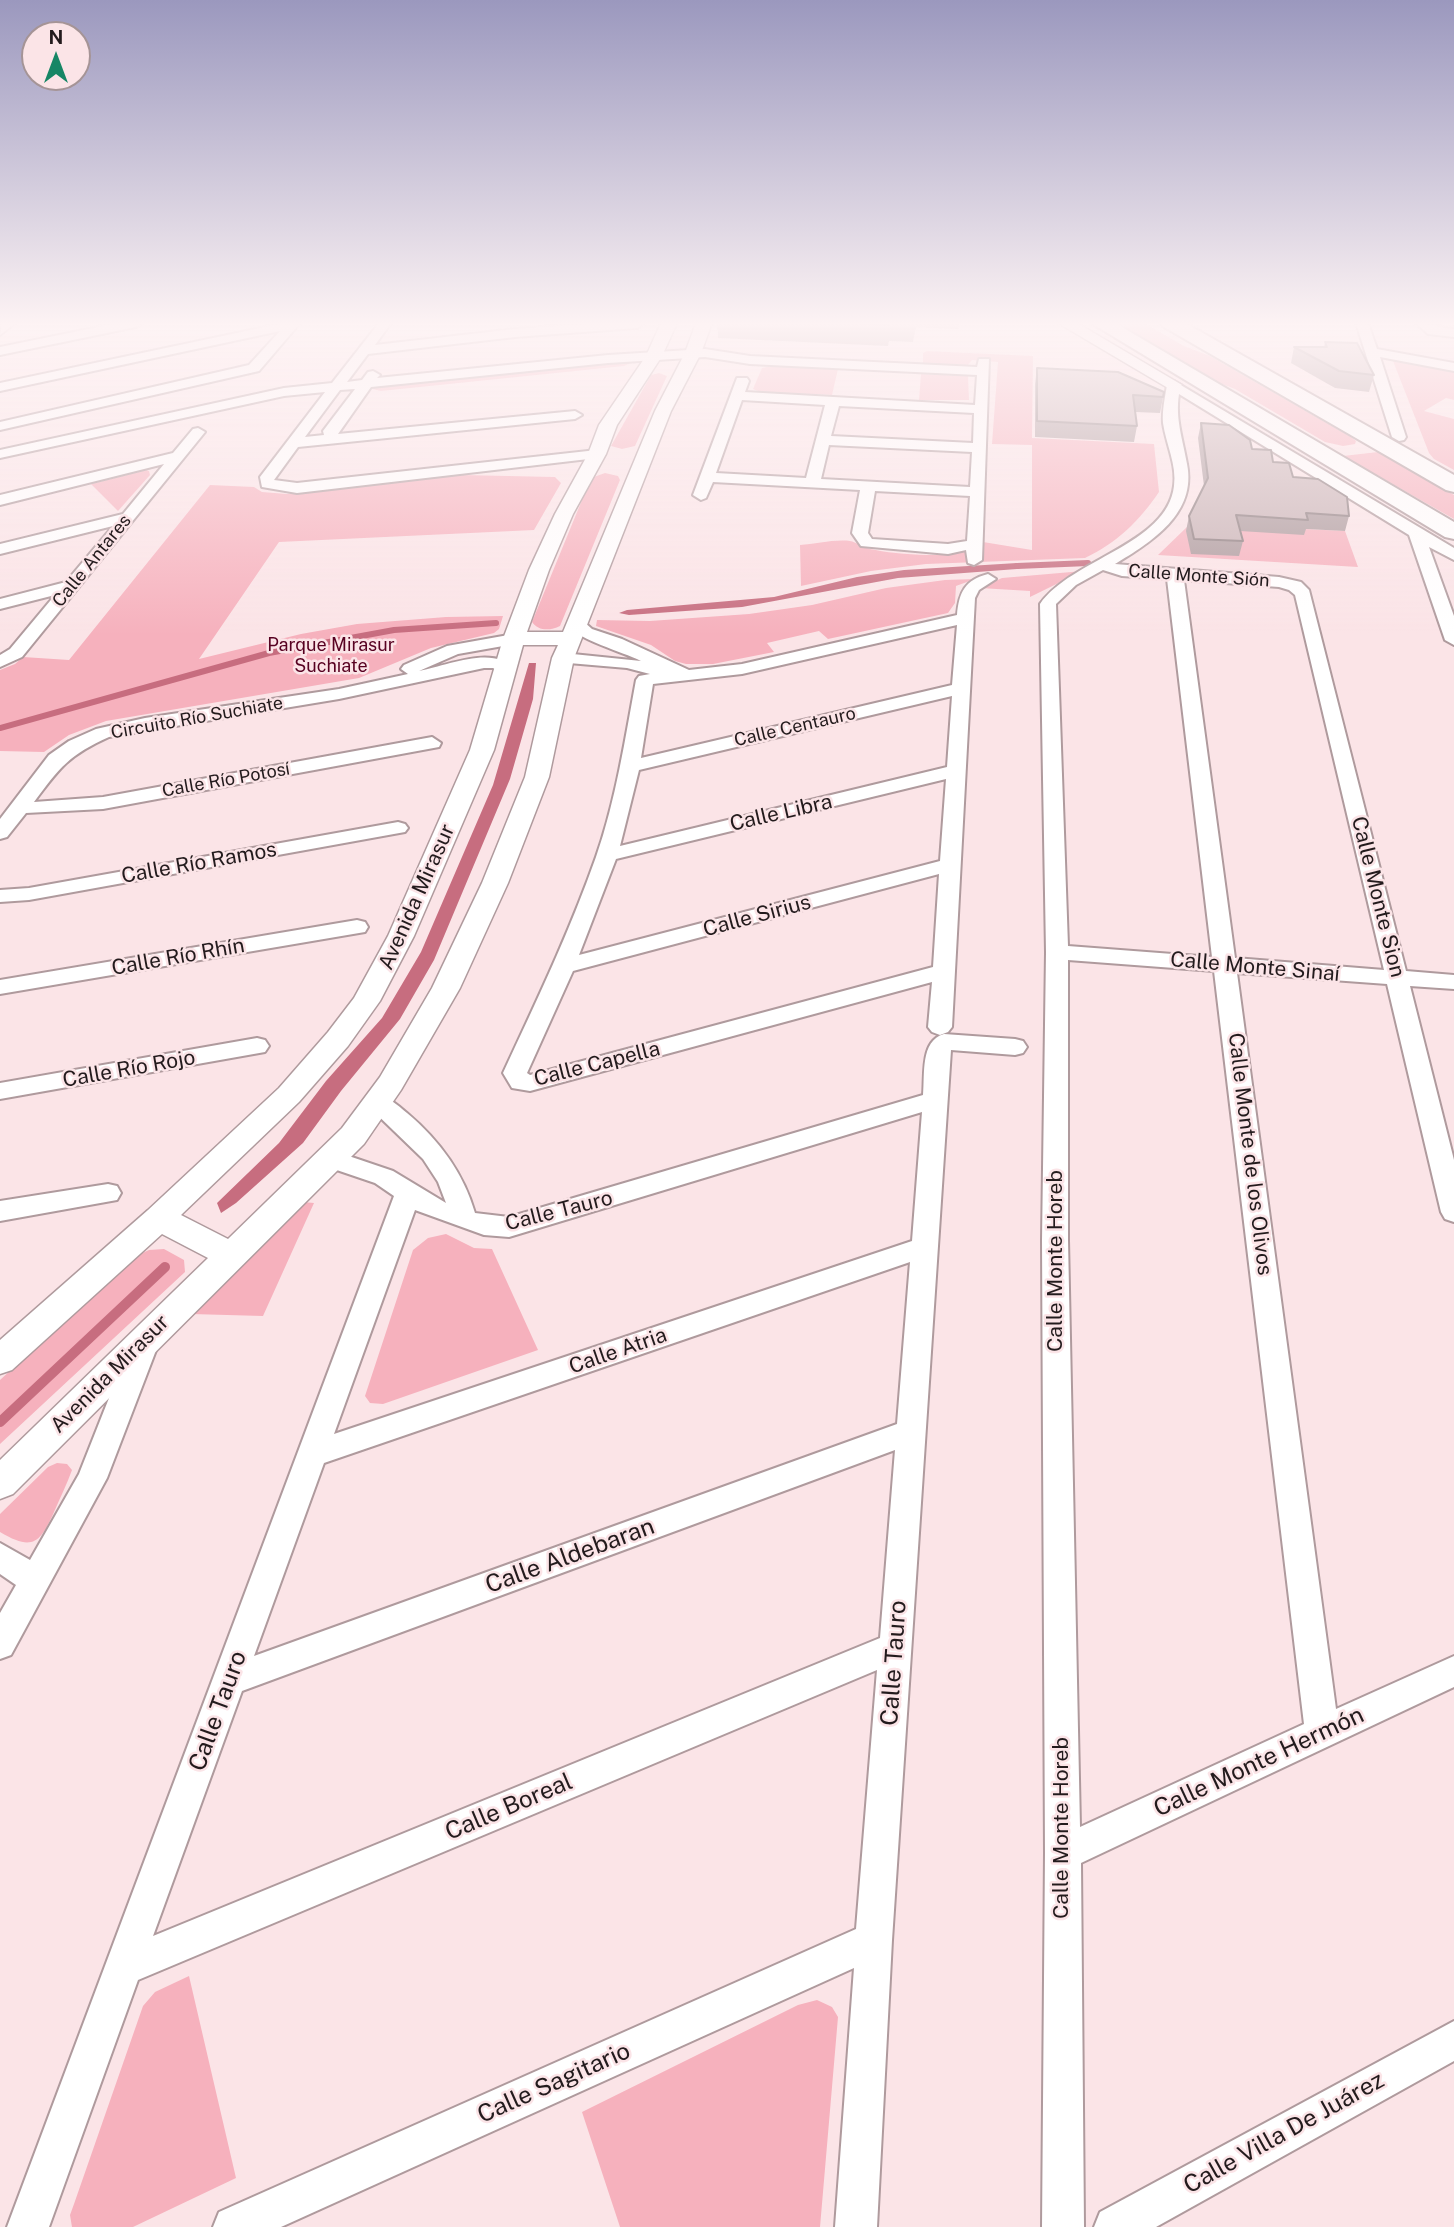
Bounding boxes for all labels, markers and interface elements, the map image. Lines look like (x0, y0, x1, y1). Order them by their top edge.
north arrow (21, 21, 91, 91)
text: N (49, 26, 63, 48)
street label: Calle Antares (48, 510, 136, 612)
street label: Calle Monte Sión (1128, 560, 1270, 592)
park label: Parque Mirasur Suchiate (267, 634, 395, 676)
street label: Circuito Río Suchiate (109, 692, 285, 744)
street label: Calle Centauro (732, 703, 858, 751)
street label: Calle Río Potosí (160, 758, 292, 802)
street label: Calle Libra (727, 789, 835, 837)
street label: Calle Monte Sion (1346, 814, 1410, 980)
street label: Avenida Mirasur (374, 820, 460, 974)
street label: Calle Río Ramos (119, 837, 279, 889)
street label: Calle Sirius (700, 890, 814, 942)
street label: Calle Río Rhín (110, 933, 246, 981)
street label: Calle Monte Sinaí (1169, 947, 1341, 987)
street label: Calle Monte de los Olivos (1223, 1031, 1277, 1277)
street label: Calle Capella (531, 1036, 663, 1092)
street label: Calle Río Rojo (61, 1045, 197, 1093)
street label: Calle Monte Horeb (1043, 1170, 1069, 1352)
street label: Calle Tauro (503, 1185, 615, 1237)
street label: Avenida Mirasur (46, 1310, 174, 1438)
street label: Calle Atria (566, 1323, 670, 1379)
street label: Calle Aldebaran (482, 1512, 658, 1600)
street label: Calle Tauro (875, 1599, 913, 1727)
street label: Calle Tauro (183, 1647, 253, 1775)
street label: Calle Monte Hermón (1149, 1701, 1369, 1823)
street label: Calle Monte Horeb (1049, 1737, 1075, 1919)
street label: Calle Boreal (441, 1767, 577, 1847)
street label: Calle Sagitario (473, 2036, 635, 2130)
street label: Calle Villa De Juárez (1179, 2066, 1389, 2200)

